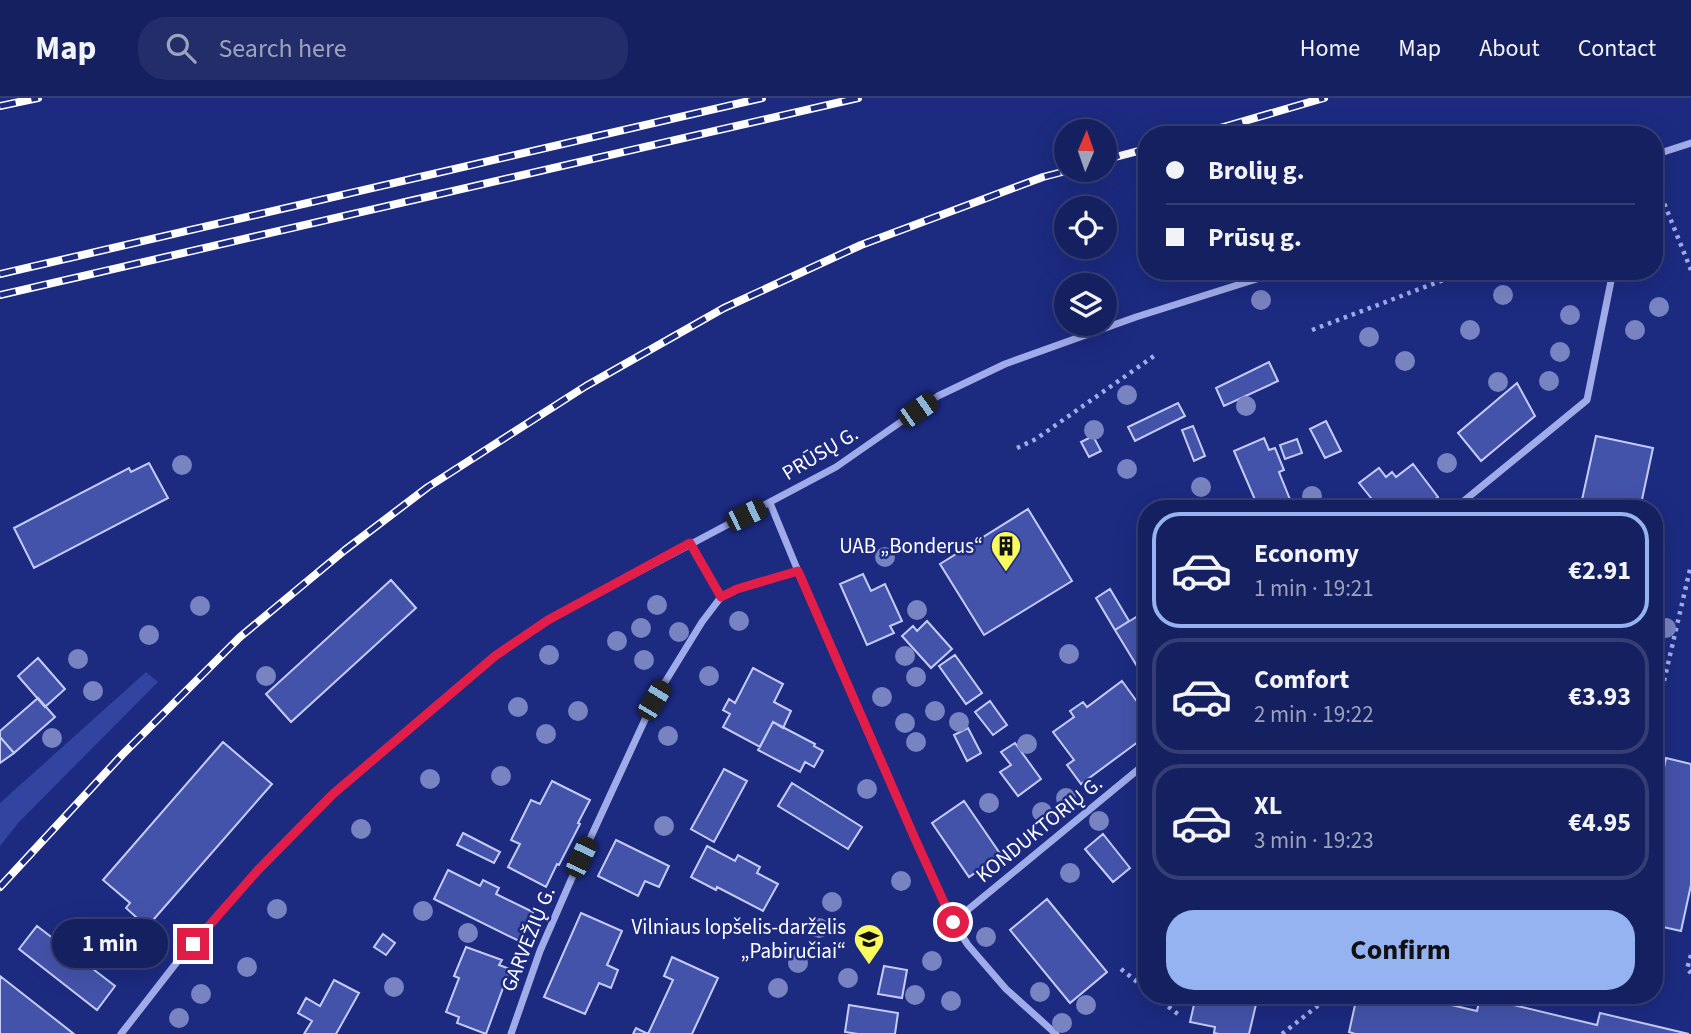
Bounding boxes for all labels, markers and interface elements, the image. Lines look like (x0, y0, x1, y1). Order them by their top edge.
search box (138, 17, 628, 80)
text: Map (35, 25, 96, 72)
icon: search (162, 29, 200, 67)
text: Search here (218, 30, 347, 67)
text: Home (1300, 31, 1360, 66)
text: Map (1398, 31, 1441, 66)
text: About (1479, 31, 1540, 66)
text: Contact (1578, 31, 1656, 66)
north arrow (1054, 119, 1116, 182)
map controls (1054, 119, 1117, 336)
text: Brolių g. (1208, 152, 1305, 189)
button: locate (1054, 196, 1117, 259)
text: Prūsų g. (1208, 219, 1302, 256)
button: layers (1054, 273, 1117, 336)
car (895, 389, 942, 431)
street label: PRŪSŲ G. (776, 418, 864, 488)
car (723, 496, 770, 534)
building icon: UAB „Bonderus“ (989, 529, 1023, 573)
place label: UAB „Bonderus“ (839, 531, 983, 561)
text: Economy (1254, 535, 1359, 572)
icon: car (1170, 539, 1233, 602)
text: €2.91 (1568, 552, 1631, 589)
text: 1 min · 19:21 (1254, 572, 1374, 605)
text: Comfort (1254, 661, 1349, 698)
icon: car (1170, 665, 1233, 728)
car (635, 677, 674, 723)
text: €3.93 (1568, 678, 1631, 715)
text: 2 min · 19:22 (1254, 698, 1374, 731)
street label: KONDUKTORIŲ G. (969, 768, 1109, 890)
text: XL (1254, 787, 1282, 824)
icon: car (1170, 791, 1233, 854)
text: €4.95 (1568, 804, 1631, 841)
text: 3 min · 19:23 (1254, 824, 1374, 857)
car (563, 834, 600, 880)
street label: GARVEŽIŲ G. (493, 882, 563, 996)
route start (937, 906, 969, 938)
button: Confirm (1166, 910, 1635, 990)
place label: Vilniaus lopšelis-darželis „Pabiručiai“ (631, 912, 846, 966)
callout: 1 min (53, 920, 168, 968)
school or university icon: Vilniaus lopšelis-darželis „Pabiručiai“ (852, 922, 886, 966)
text: 1 min (82, 927, 138, 960)
route end (177, 928, 209, 960)

